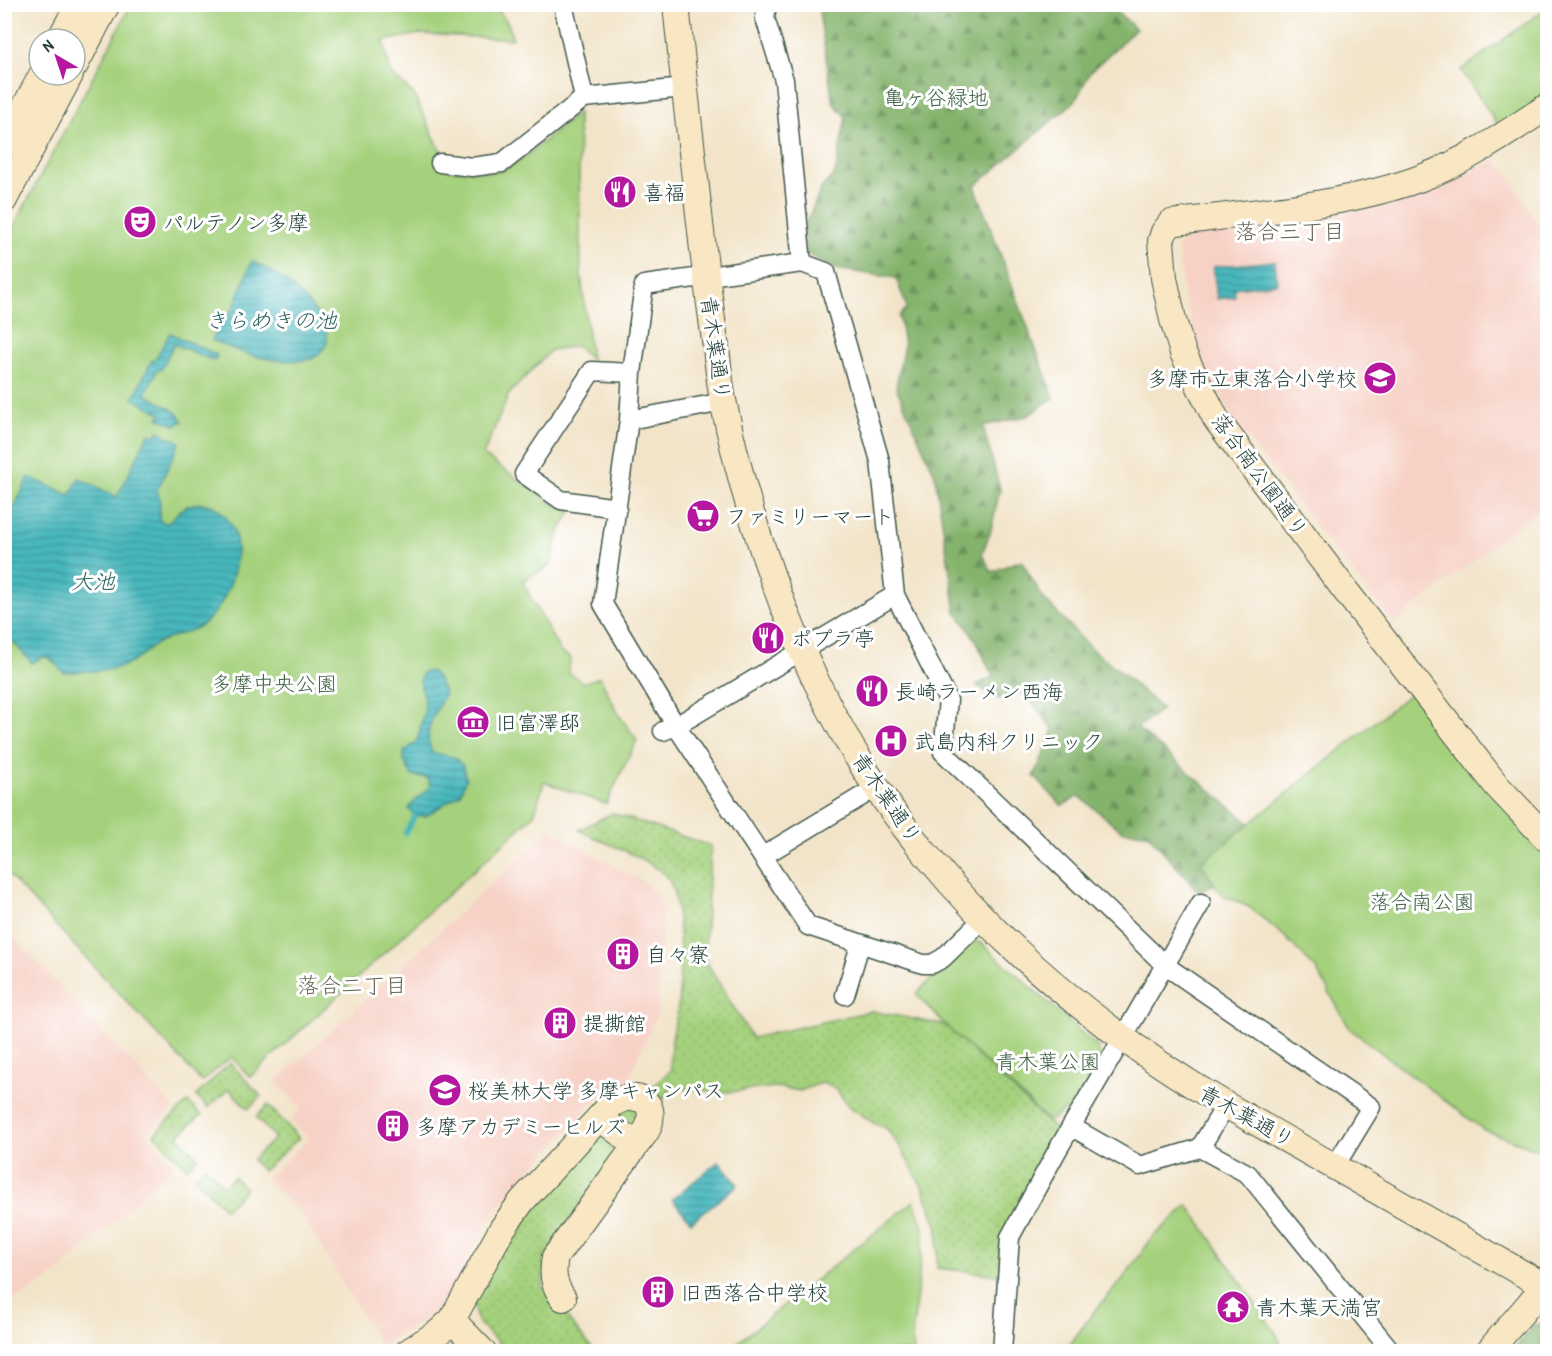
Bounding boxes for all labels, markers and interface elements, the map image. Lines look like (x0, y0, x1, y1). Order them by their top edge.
north arrow (27, 27, 87, 87)
text: N (37, 34, 58, 57)
park label: 亀ヶ谷緑地 (884, 83, 989, 112)
restaurant icon: 喜福 (602, 174, 638, 210)
place label: 喜福 (643, 178, 685, 207)
theatre icon: パルテノン多摩 (122, 204, 158, 240)
place label: パルテノン多摩 (163, 208, 309, 237)
district label: 落合三丁目 (1235, 216, 1345, 246)
street label: 青木葉通り (694, 294, 738, 402)
water label: きらめきの池 (205, 305, 338, 335)
school or university icon: 多摩市立東落合小学校 (1362, 360, 1398, 396)
place label: 多摩市立東落合小学校 (1147, 364, 1357, 393)
street label: 落合南公園通り (1205, 407, 1315, 543)
supermarket icon: ファミリーマート (685, 498, 721, 534)
place label: ファミリーマート (726, 502, 894, 531)
water label: 大池 (71, 566, 116, 596)
restaurant icon: ポプラ亭 (750, 620, 786, 656)
place label: ポプラ亭 (791, 624, 875, 653)
park label: 多摩中央公園 (211, 669, 337, 698)
restaurant icon: 長崎ラーメン西海 (854, 673, 890, 709)
place label: 長崎ラーメン西海 (895, 677, 1063, 706)
museum icon: 旧富澤邸 (455, 704, 491, 740)
place label: 旧富澤邸 (496, 708, 580, 737)
hospital icon: 武島内科クリニック (873, 723, 909, 759)
place label: 武島内科クリニック (914, 727, 1103, 756)
street label: 青木葉通り (846, 746, 928, 850)
park label: 落合南公園 (1370, 887, 1475, 916)
building icon: 自々寮 (605, 936, 641, 972)
place label: 自々寮 (646, 940, 709, 969)
district label: 落合二丁目 (297, 970, 407, 1000)
building icon: 提撕館 (542, 1005, 578, 1041)
place label: 提撕館 (583, 1009, 646, 1038)
park label: 青木葉公園 (996, 1047, 1101, 1076)
school or university icon: 桜美林大学 多摩キャンパス (427, 1072, 463, 1108)
place label: 桜美林大学 多摩キャンパス (468, 1076, 724, 1105)
street label: 青木葉通り (1194, 1078, 1300, 1154)
building icon: 多摩アカデミーヒルズ (375, 1108, 411, 1144)
place label: 多摩アカデミーヒルズ (416, 1112, 625, 1141)
building icon: 旧西落合中学校 (640, 1274, 676, 1310)
place label: 旧西落合中学校 (681, 1278, 828, 1307)
temple icon: 青木葉天満宮 (1215, 1289, 1251, 1325)
place label: 青木葉天満宮 (1256, 1293, 1382, 1322)

